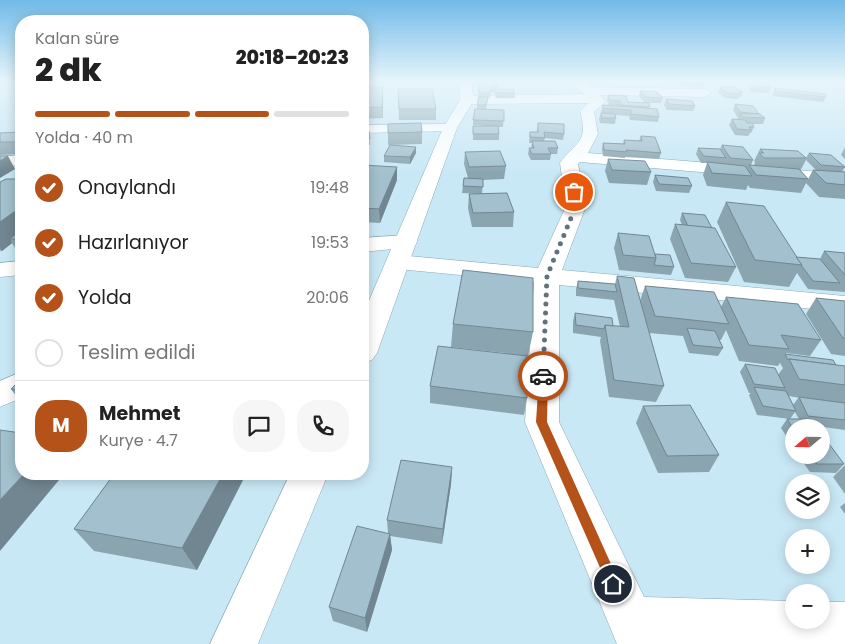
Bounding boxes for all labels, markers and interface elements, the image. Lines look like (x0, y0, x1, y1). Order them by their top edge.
text: Kalan süre (35, 27, 119, 50)
text: 20:18–20:23 (236, 44, 349, 71)
text: 2 dk (35, 47, 102, 92)
text: Yolda · 40 m (35, 126, 133, 149)
pin (553, 171, 595, 213)
icon: check (35, 174, 63, 202)
text: Onaylandı (78, 174, 176, 201)
text: 19:48 (310, 176, 349, 199)
icon: bag (560, 178, 588, 206)
icon: check (35, 229, 63, 257)
text: Hazırlanıyor (78, 229, 189, 256)
text: 19:53 (311, 231, 349, 254)
icon: check (35, 284, 63, 312)
text: Yolda (78, 284, 132, 311)
text: 20:06 (306, 286, 349, 309)
text: Teslim edildi (78, 339, 195, 366)
courier (518, 351, 568, 401)
icon: car (529, 362, 557, 390)
text: Mehmet (99, 400, 181, 427)
button: chat (233, 400, 285, 452)
button: phone (297, 400, 349, 452)
text: M (52, 412, 70, 439)
north arrow (785, 419, 830, 464)
map controls (785, 419, 830, 629)
text: Kurye · 4.7 (99, 429, 178, 452)
button: layers (785, 474, 830, 519)
button: + (785, 529, 830, 574)
pin (592, 563, 634, 605)
icon: home (599, 570, 627, 598)
button: − (785, 584, 830, 629)

